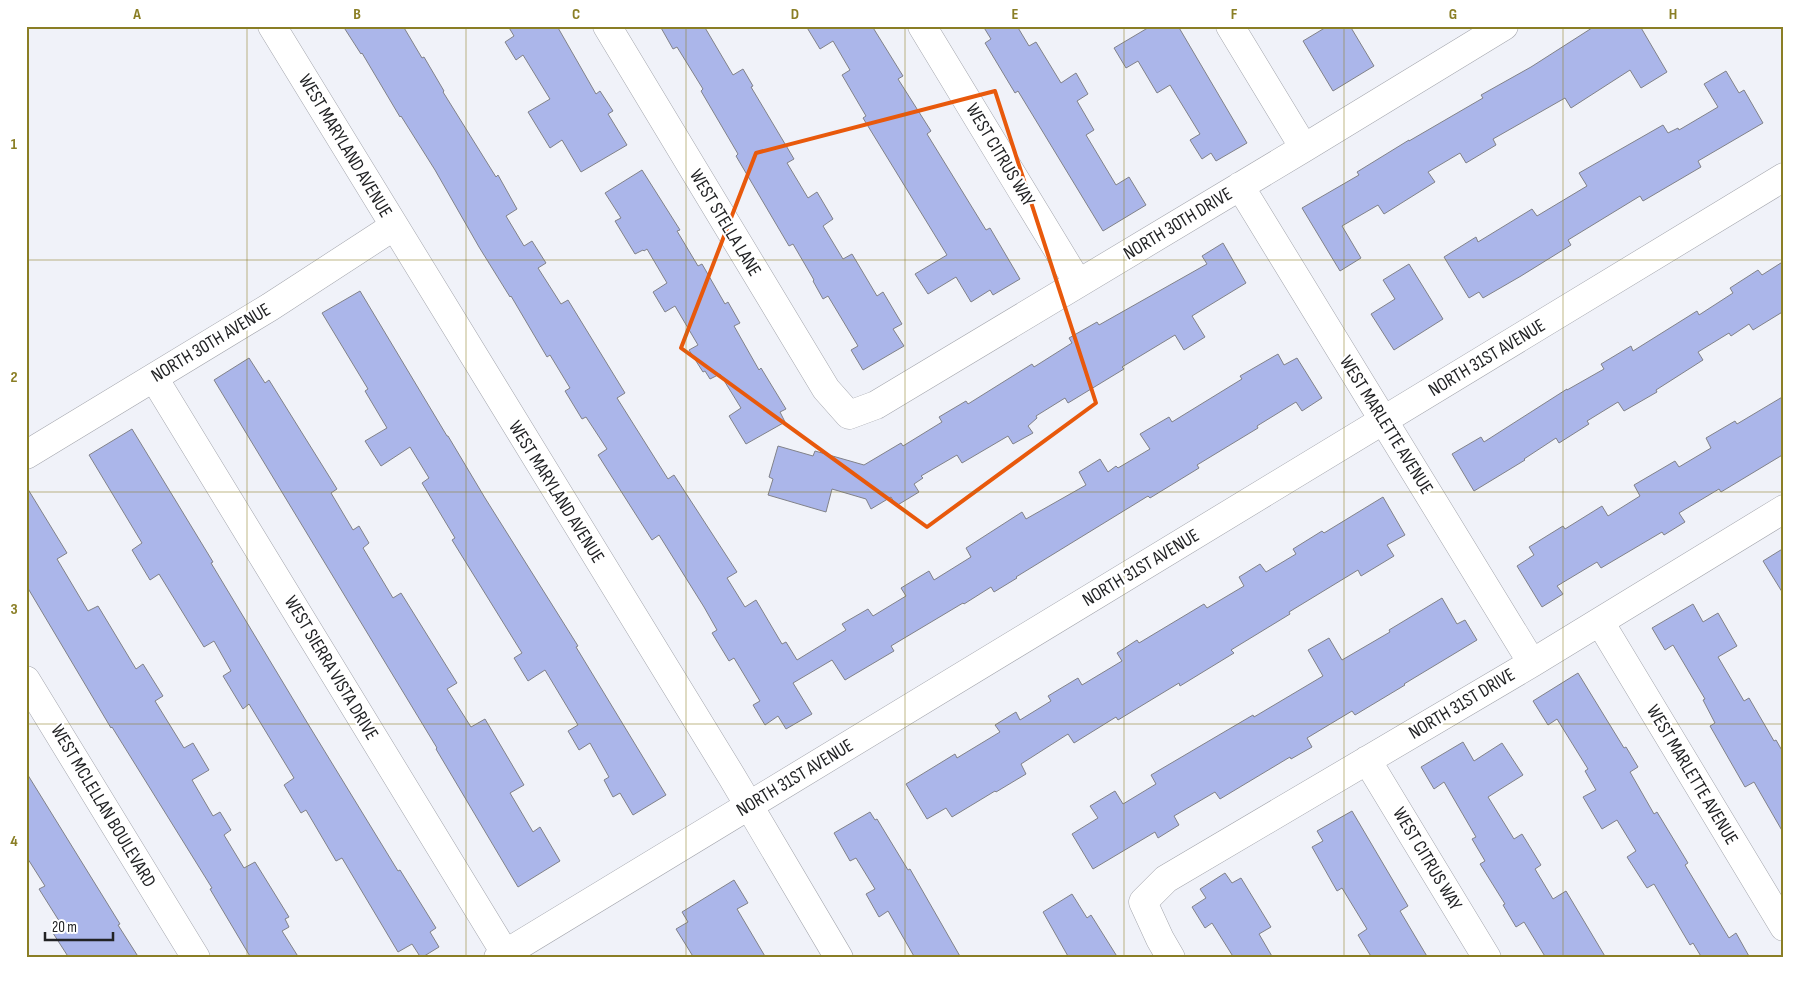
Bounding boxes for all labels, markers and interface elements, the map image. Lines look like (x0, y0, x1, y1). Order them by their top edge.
text: A (132, 5, 141, 24)
text: B (353, 5, 361, 24)
text: C (572, 5, 580, 24)
text: D (791, 5, 799, 24)
text: E (1012, 5, 1019, 24)
text: F (1231, 5, 1238, 24)
text: G (1449, 5, 1457, 24)
text: H (1669, 5, 1677, 24)
street label: WEST MARYLAND AVENUE (293, 70, 397, 222)
street label: WEST CITRUS WAY (960, 99, 1040, 211)
text: 1 (11, 135, 18, 154)
street label: WEST STELLA LANE (684, 165, 766, 281)
street label: NORTH 30TH DRIVE (1120, 183, 1236, 265)
street label: NORTH 30TH AVENUE (147, 298, 275, 388)
street label: NORTH 31ST AVENUE (1424, 314, 1550, 402)
street label: WEST MARLETTE AVENUE (1334, 351, 1438, 499)
text: 2 (10, 368, 18, 387)
street label: WEST MARYLAND AVENUE (503, 417, 609, 567)
street label: NORTH 31ST AVENUE (1078, 524, 1204, 612)
street label: WEST SIERRA VISTA DRIVE (279, 592, 383, 744)
text: 3 (10, 600, 18, 619)
street label: NORTH 31ST DRIVE (1405, 663, 1519, 745)
street label: WEST MARLETTE AVENUE (1641, 701, 1743, 849)
street label: WEST MCLELLAN BOULEVARD (45, 720, 161, 892)
street label: NORTH 31ST AVENUE (732, 734, 858, 822)
street label: WEST CITRUS WAY (1387, 803, 1467, 915)
text: 4 (10, 832, 18, 851)
scale bar (45, 909, 112, 941)
text: 20 m (52, 918, 77, 937)

